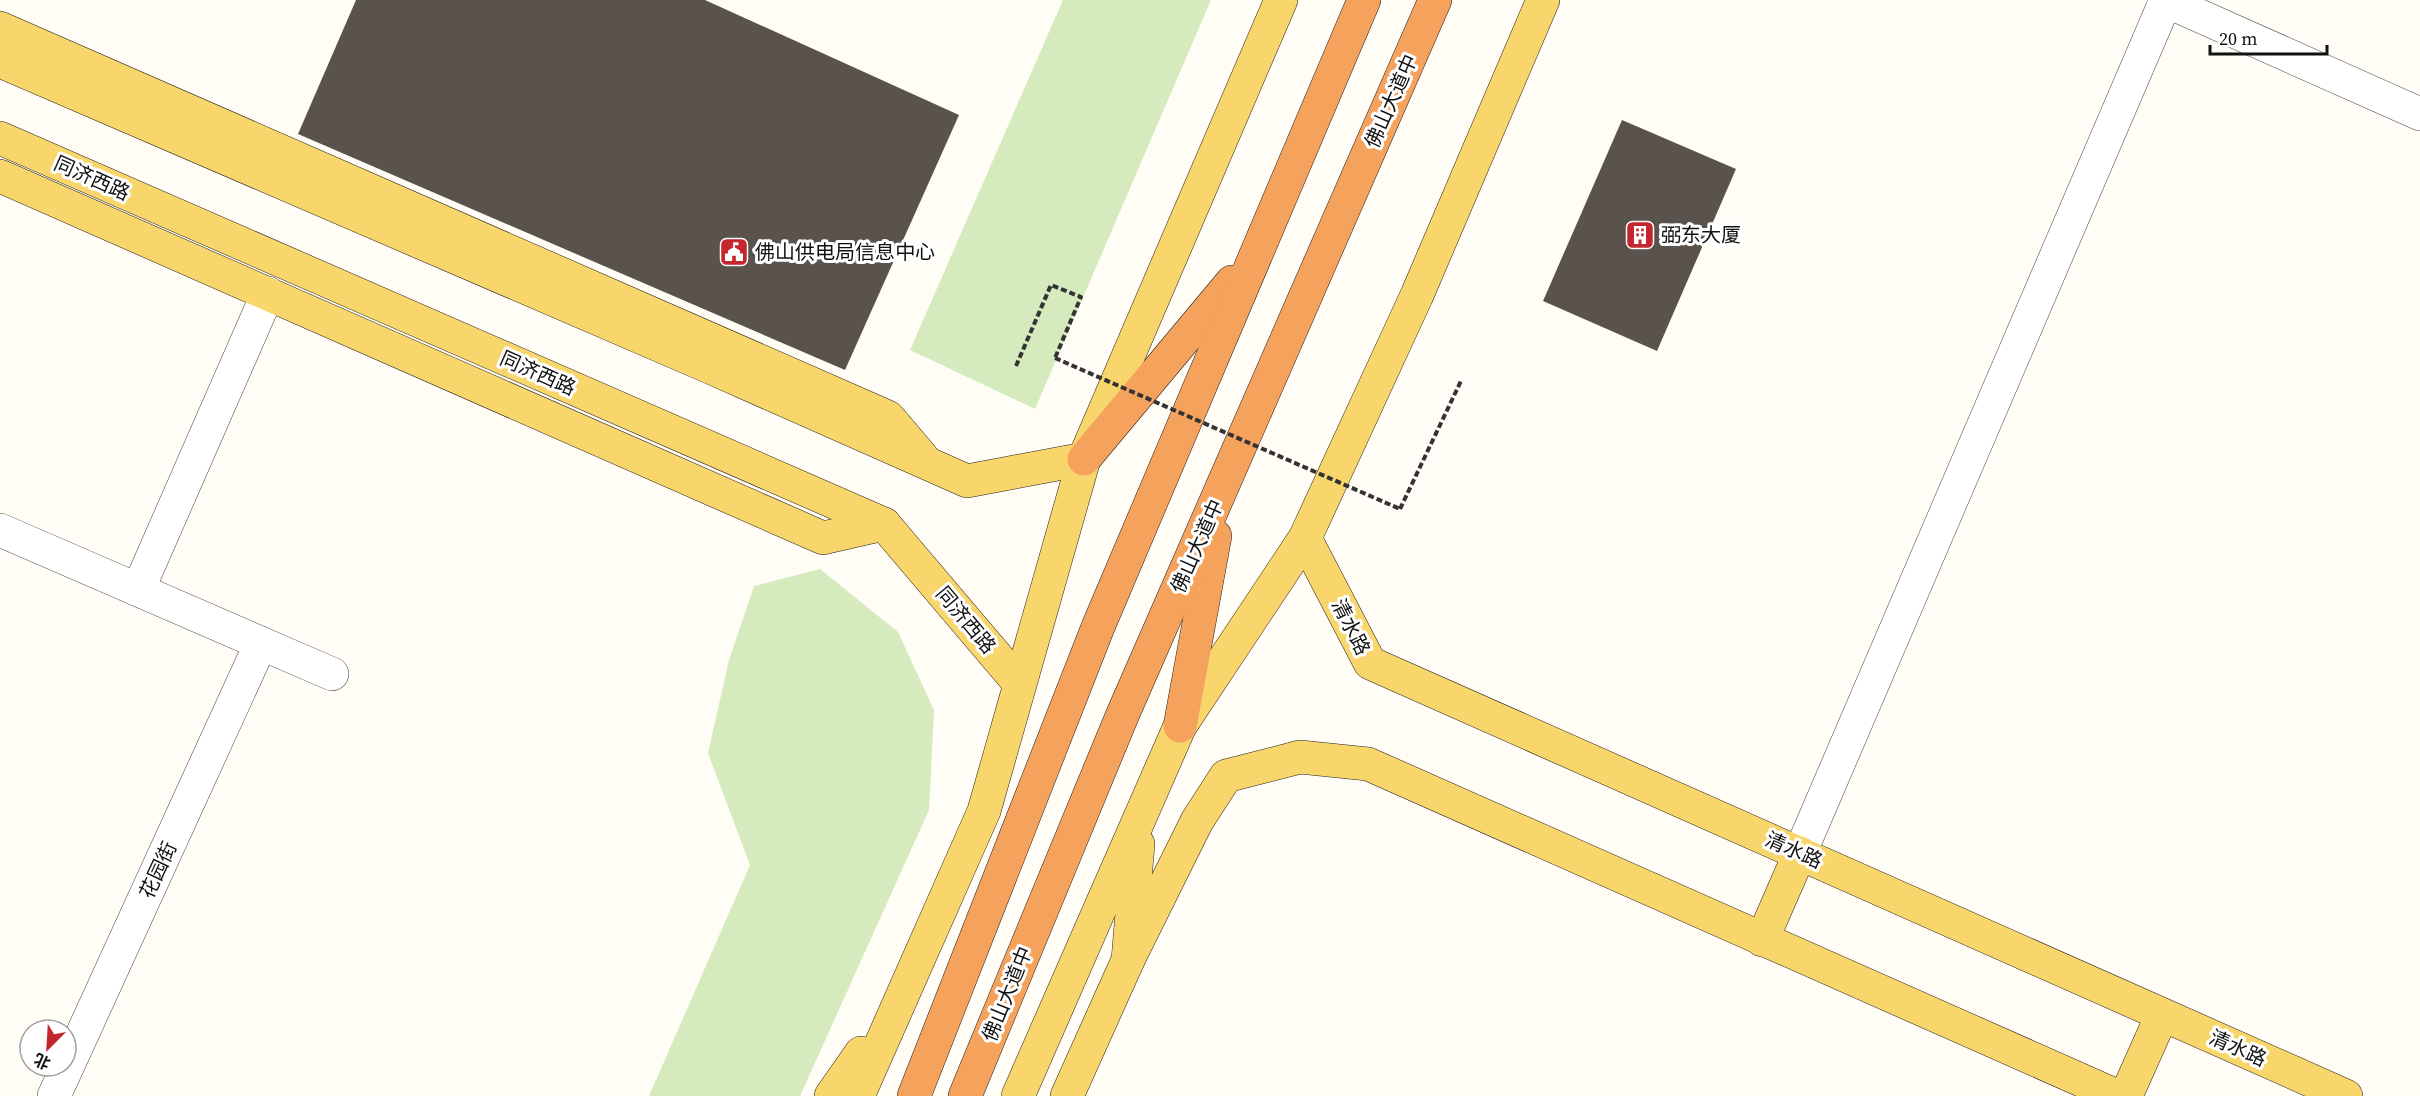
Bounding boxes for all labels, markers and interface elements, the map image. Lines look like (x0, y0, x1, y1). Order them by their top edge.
scale bar (2210, 18, 2327, 56)
text: 20 m (2219, 26, 2257, 51)
street label: 佛山大道中 (1358, 50, 1424, 152)
street label: 同济西路 (50, 149, 134, 207)
building icon: 弼东大厦 (1624, 219, 1656, 251)
place label: 弼东大厦 (1661, 221, 1741, 249)
public building icon: 佛山供电局信息中心 (718, 236, 750, 268)
place label: 佛山供电局信息中心 (755, 238, 935, 266)
street label: 同济西路 (496, 344, 580, 402)
street label: 佛山大道中 (1164, 495, 1230, 597)
street label: 同济西路 (930, 580, 1002, 660)
street label: 清水路 (1325, 594, 1377, 660)
street label: 清水路 (1761, 825, 1827, 875)
street label: 花园街 (133, 837, 183, 903)
street label: 佛山大道中 (975, 942, 1039, 1046)
north arrow (18, 1018, 78, 1078)
street label: 清水路 (2205, 1023, 2271, 1073)
text: 北 (30, 1048, 54, 1075)

